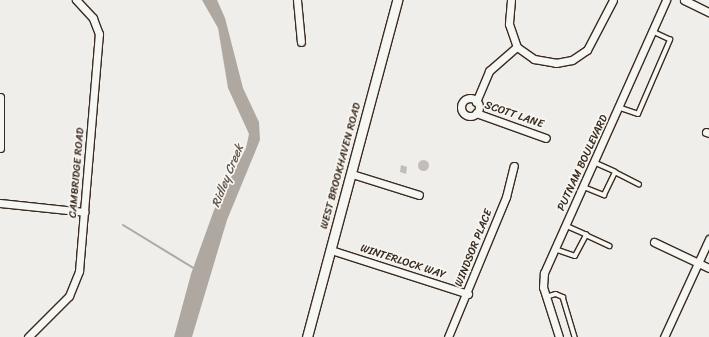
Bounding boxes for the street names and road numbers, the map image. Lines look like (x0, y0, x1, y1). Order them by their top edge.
street label: SCOTT LANE (483, 99, 545, 131)
street label: WEST BROOKHAVEN ROAD (318, 102, 364, 230)
street label: PUTNAM BOULEVARD (555, 112, 611, 214)
street label: CAMBRIDGE ROAD (66, 127, 88, 219)
street label: WINDSOR PLACE (452, 207, 496, 289)
street label: WINTERLOCK WAY (359, 242, 447, 282)

